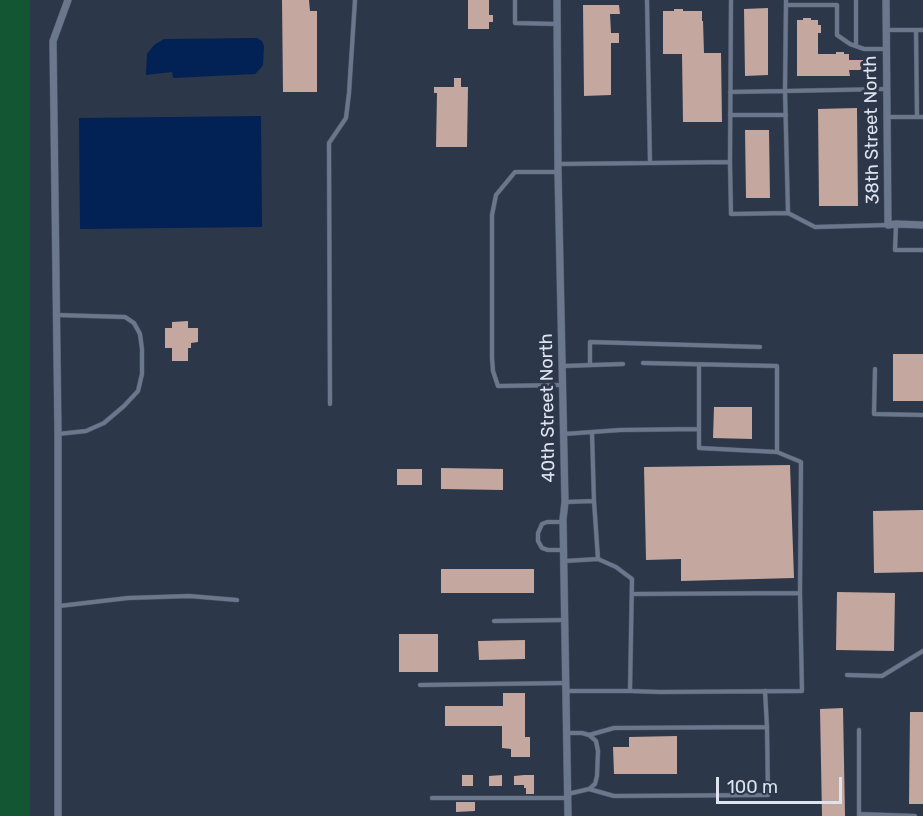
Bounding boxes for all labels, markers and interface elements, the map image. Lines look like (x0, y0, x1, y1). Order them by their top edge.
street label: 38th Street North (860, 55, 884, 205)
street label: 40th Street North (536, 333, 560, 483)
scale bar (719, 765, 845, 803)
text: 100 m (727, 776, 778, 798)

